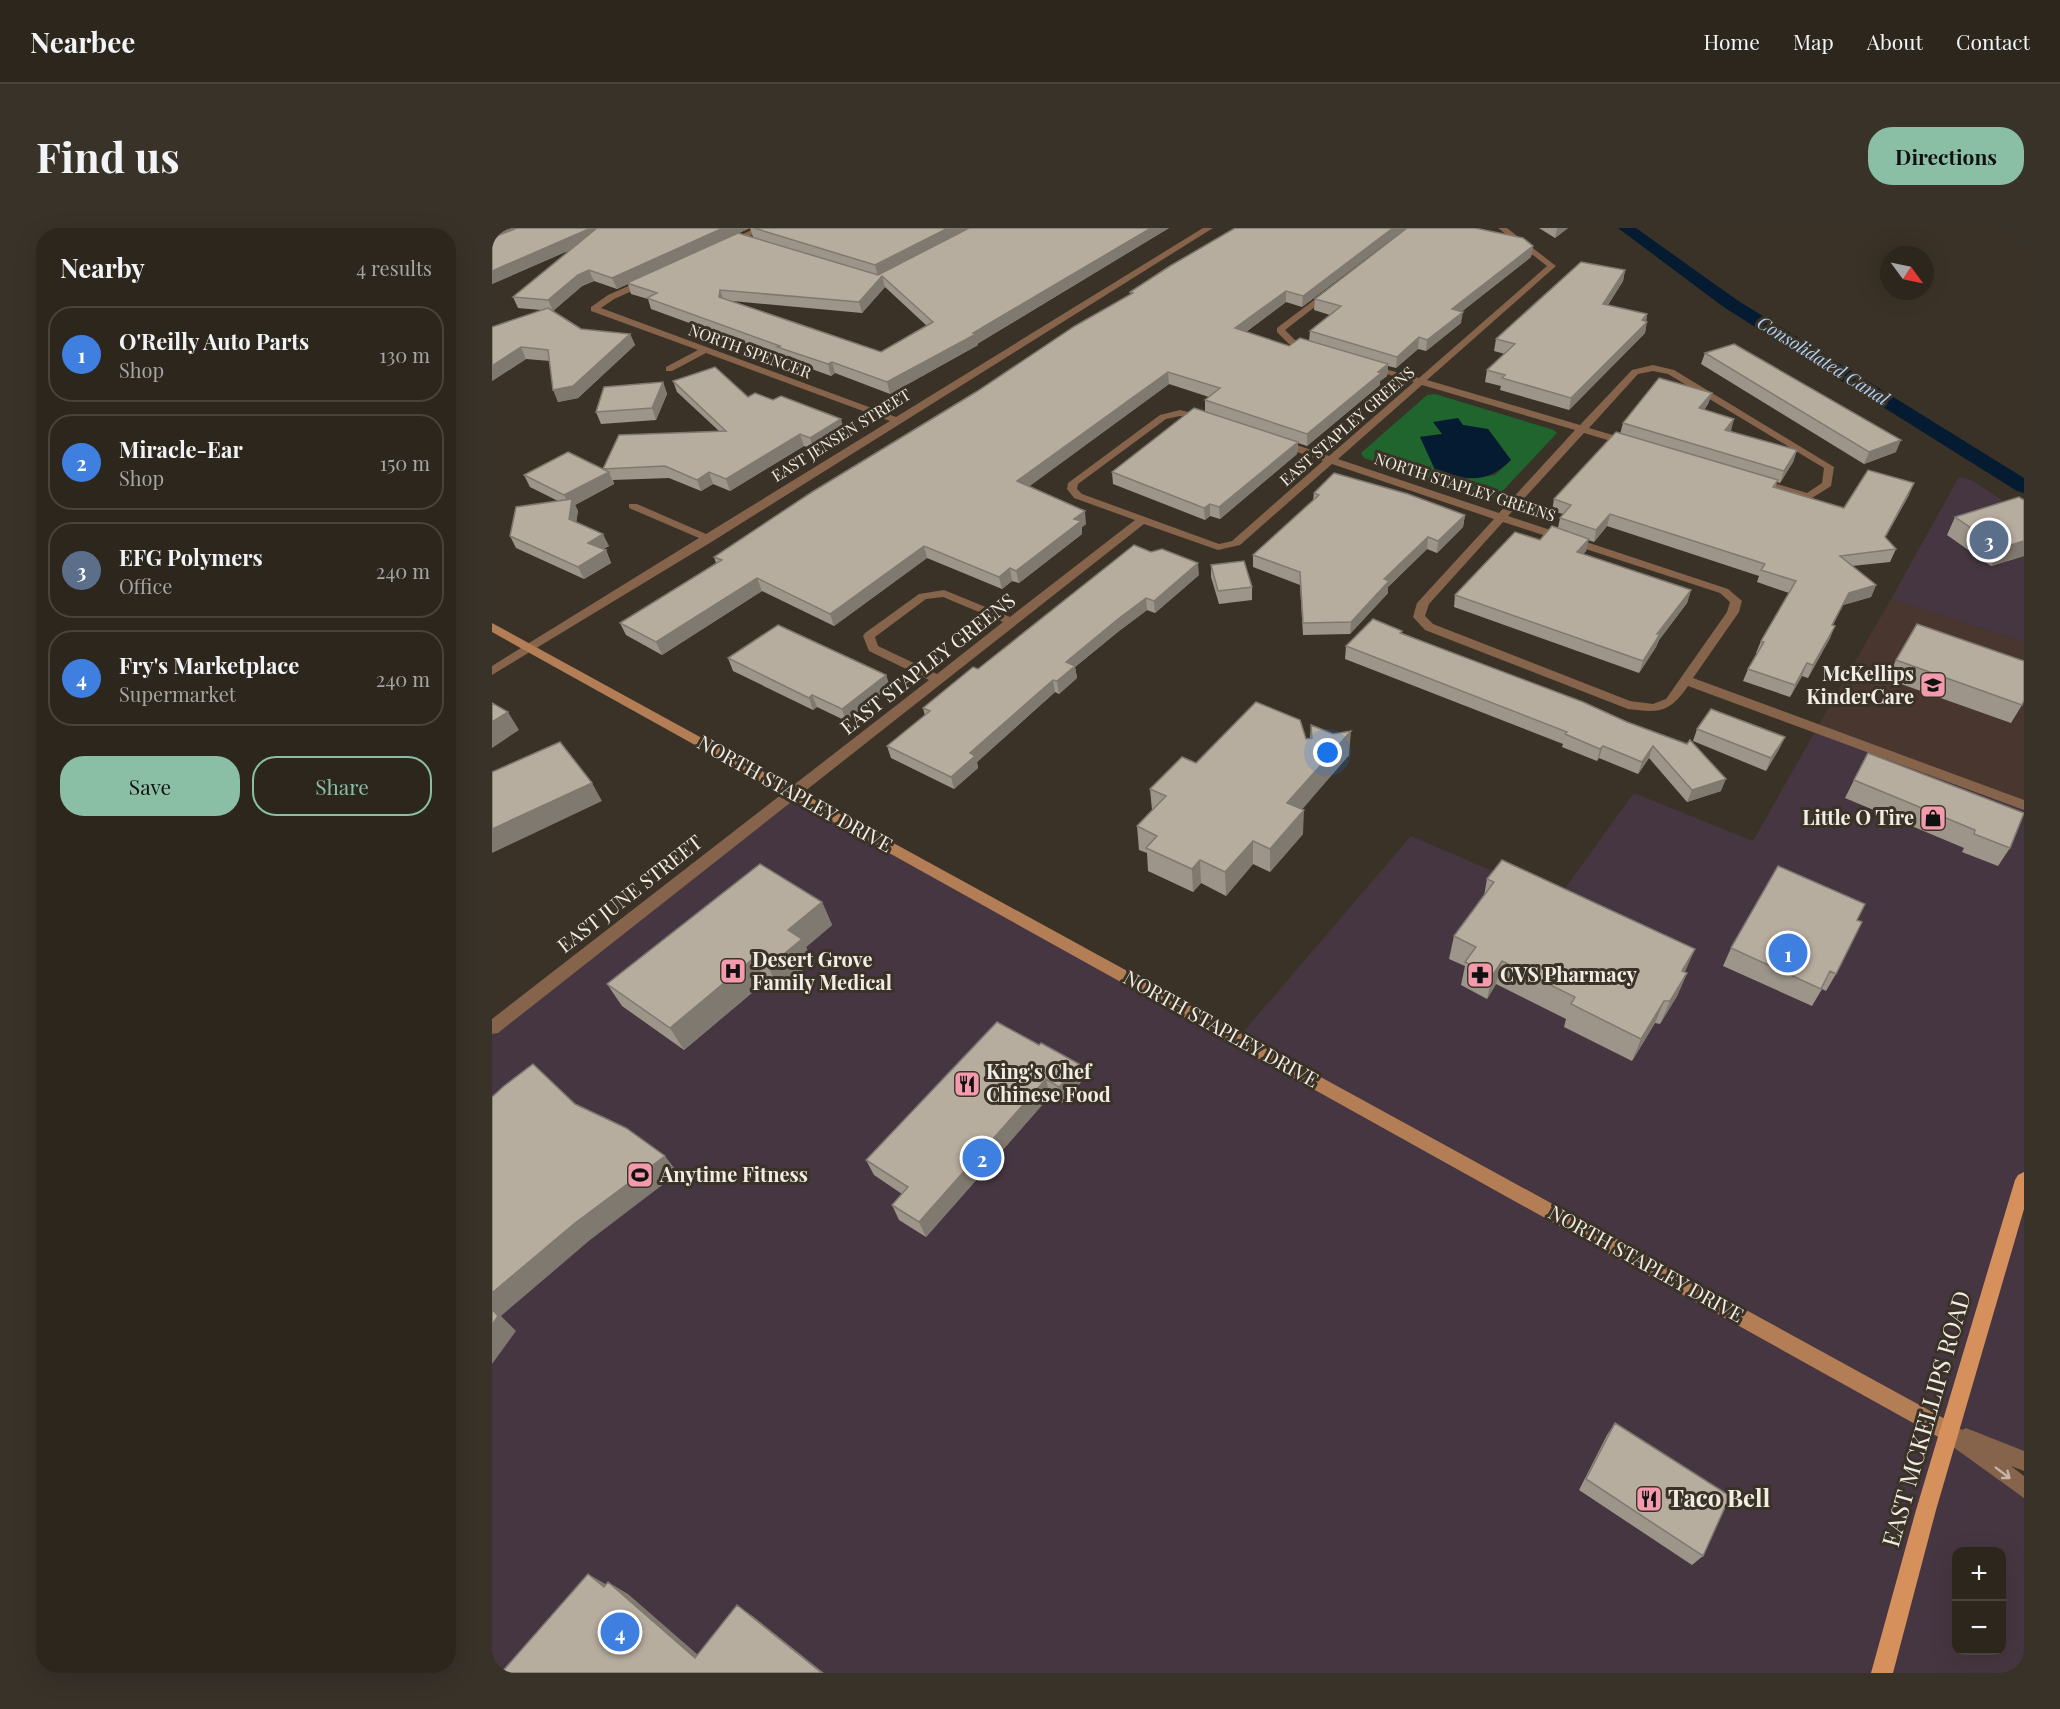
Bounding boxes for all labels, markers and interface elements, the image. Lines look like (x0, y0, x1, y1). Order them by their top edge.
text: Nearbee (30, 23, 135, 60)
text: Home (1704, 27, 1760, 55)
text: Map (1793, 27, 1834, 55)
text: About (1867, 27, 1923, 55)
text: Contact (1956, 27, 2030, 55)
button: Directions (1868, 127, 2024, 185)
text: Find us (36, 128, 180, 184)
north arrow (1880, 246, 1934, 300)
text: Nearby (60, 250, 145, 285)
text: 4 results (356, 254, 432, 281)
water label: Consolidated Canal (1753, 310, 1895, 411)
street label: NORTH SPENCER (686, 319, 815, 383)
text: O'Reilly Auto Parts (119, 326, 309, 356)
text: 1 (78, 341, 85, 368)
text: 130 m (379, 341, 430, 368)
text: Shop (119, 356, 164, 383)
street label: EAST STAPLEY GREENS (1275, 361, 1418, 490)
street label: EAST JENSEN STREET (767, 383, 914, 486)
text: Miracle-Ear (119, 434, 243, 464)
street label: NORTH STAPLEY GREENS (1372, 447, 1558, 526)
text: 2 (76, 449, 87, 476)
text: 150 m (380, 449, 430, 476)
text: Shop (119, 464, 164, 491)
pin: 3 (1970, 518, 2008, 562)
text: EFG Polymers (119, 542, 263, 572)
text: 3 (77, 557, 86, 584)
text: 240 m (376, 557, 430, 584)
text: Office (119, 572, 172, 599)
street label: EAST STAPLEY GREENS (834, 586, 1020, 740)
text: Fry's Marketplace (119, 650, 299, 680)
place label: McKellips KinderCare (1806, 659, 1914, 709)
text: 4 (76, 665, 87, 692)
text: 240 m (376, 665, 430, 692)
school or university icon: McKellips KinderCare (1918, 670, 1948, 700)
text: Supermarket (119, 680, 236, 707)
street label: NORTH STAPLEY DRIVE (693, 728, 898, 858)
your location (1313, 738, 1342, 767)
button: Save (60, 756, 240, 816)
button: Share (252, 756, 432, 816)
place label: Little O Tire (1802, 803, 1914, 830)
shop icon: Little O Tire (1918, 803, 1948, 833)
street label: EAST JUNE STREET (551, 828, 707, 958)
pin: 1 (1768, 930, 1808, 976)
place label: Desert Grove Family Medical (752, 945, 892, 995)
hospital icon: Desert Grove Family Medical (718, 956, 748, 986)
pharmacy icon: CVS Pharmacy (1465, 960, 1495, 990)
place label: CVS Pharmacy (1500, 960, 1637, 987)
street label: NORTH STAPLEY DRIVE (1119, 963, 1324, 1093)
place label: King's Chef Chinese Food (986, 1057, 1111, 1107)
restaurant icon: King's Chef Chinese Food (952, 1069, 982, 1099)
pin: 2 (962, 1136, 1002, 1180)
sports icon: Anytime Fitness (625, 1160, 655, 1190)
place label: Anytime Fitness (659, 1160, 808, 1187)
street label: NORTH STAPLEY DRIVE (1544, 1198, 1749, 1328)
street label: EAST MCKELLIPS ROAD (1873, 1287, 1977, 1550)
one-way arrow (1995, 1466, 2011, 1479)
place label: Taco Bell (1668, 1481, 1771, 1513)
restaurant icon: Taco Bell (1634, 1484, 1664, 1514)
map controls (1952, 1547, 2006, 1655)
button: + (1952, 1547, 2006, 1601)
button: − (1952, 1601, 2006, 1655)
pin: 4 (600, 1610, 640, 1654)

